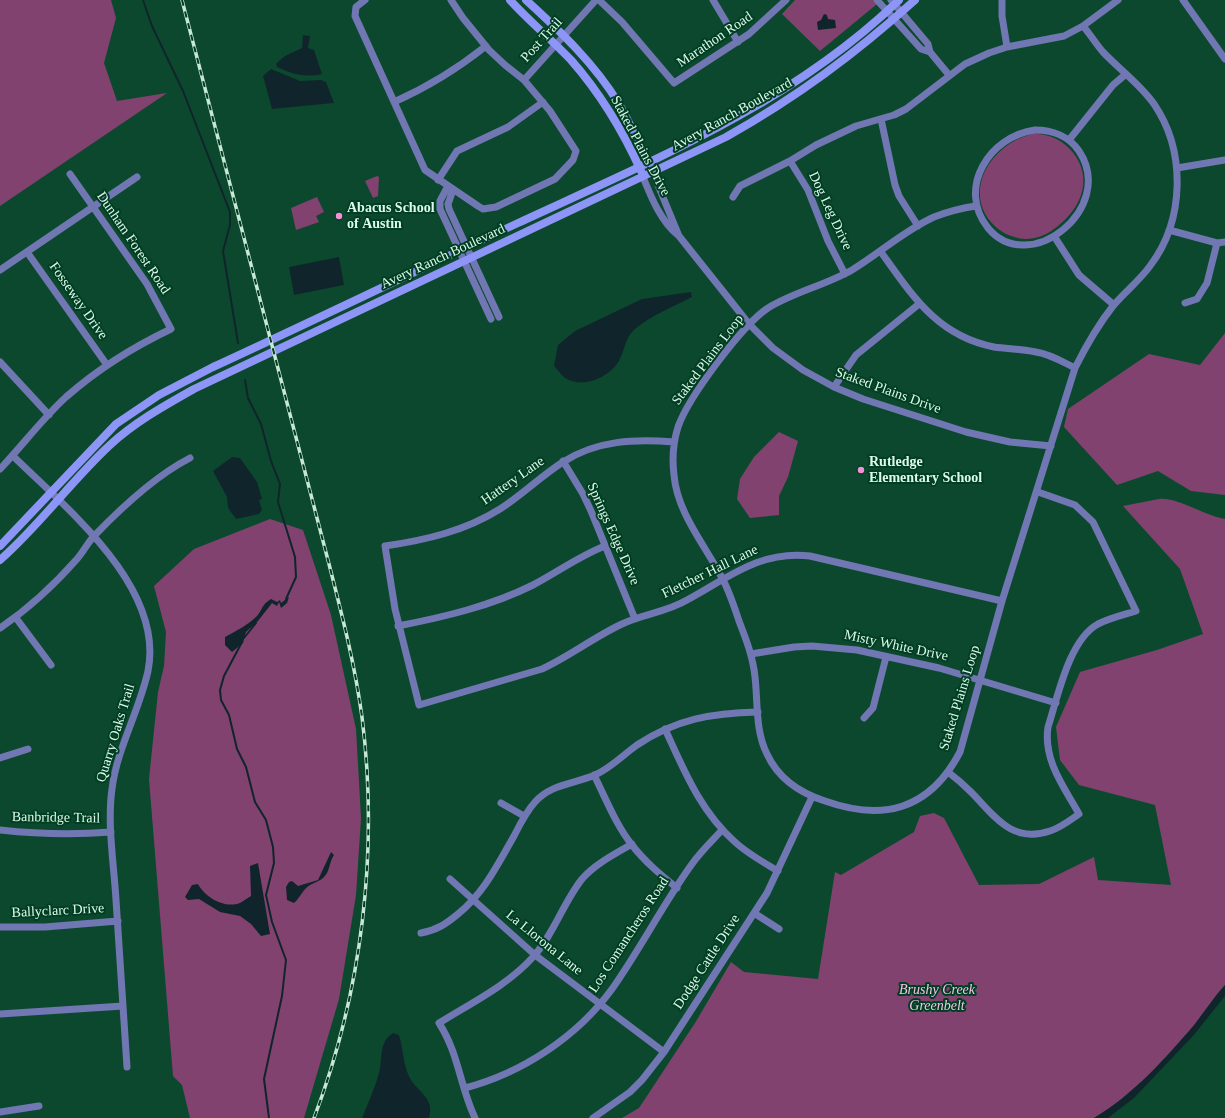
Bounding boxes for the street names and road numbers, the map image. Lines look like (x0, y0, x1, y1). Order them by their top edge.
street label: Marathon Road (674, 9, 756, 71)
street label: Post Trail (518, 14, 566, 66)
street label: Avery Ranch Boulevard (669, 75, 795, 155)
street label: Staked Plains Drive (606, 93, 674, 199)
street label: Dog Leg Drive (804, 169, 856, 253)
street label: Dunham Forest Road (93, 189, 173, 297)
street label: Avery Ranch Boulevard (378, 221, 508, 293)
street label: Fosseway Drive (45, 259, 111, 343)
street label: Staked Plains Loop (669, 311, 747, 409)
street label: Staked Plains Drive (833, 364, 943, 418)
street label: Hattery Lane (478, 453, 548, 509)
street label: Springs Edge Drive (583, 480, 643, 588)
street label: Fletcher Hall Lane (659, 541, 761, 603)
street label: Misty White Drive (843, 627, 949, 665)
street label: Staked Plains Loop (936, 643, 984, 753)
street label: Quarry Oaks Trail (93, 682, 139, 784)
street label: Banbridge Trail (12, 809, 100, 827)
street label: Los Comancheros Road (585, 874, 673, 996)
street label: Ballyclarc Drive (11, 900, 105, 922)
street label: La Llorona Lane (502, 907, 586, 979)
street label: Dodge Cattle Drive (670, 911, 744, 1013)

